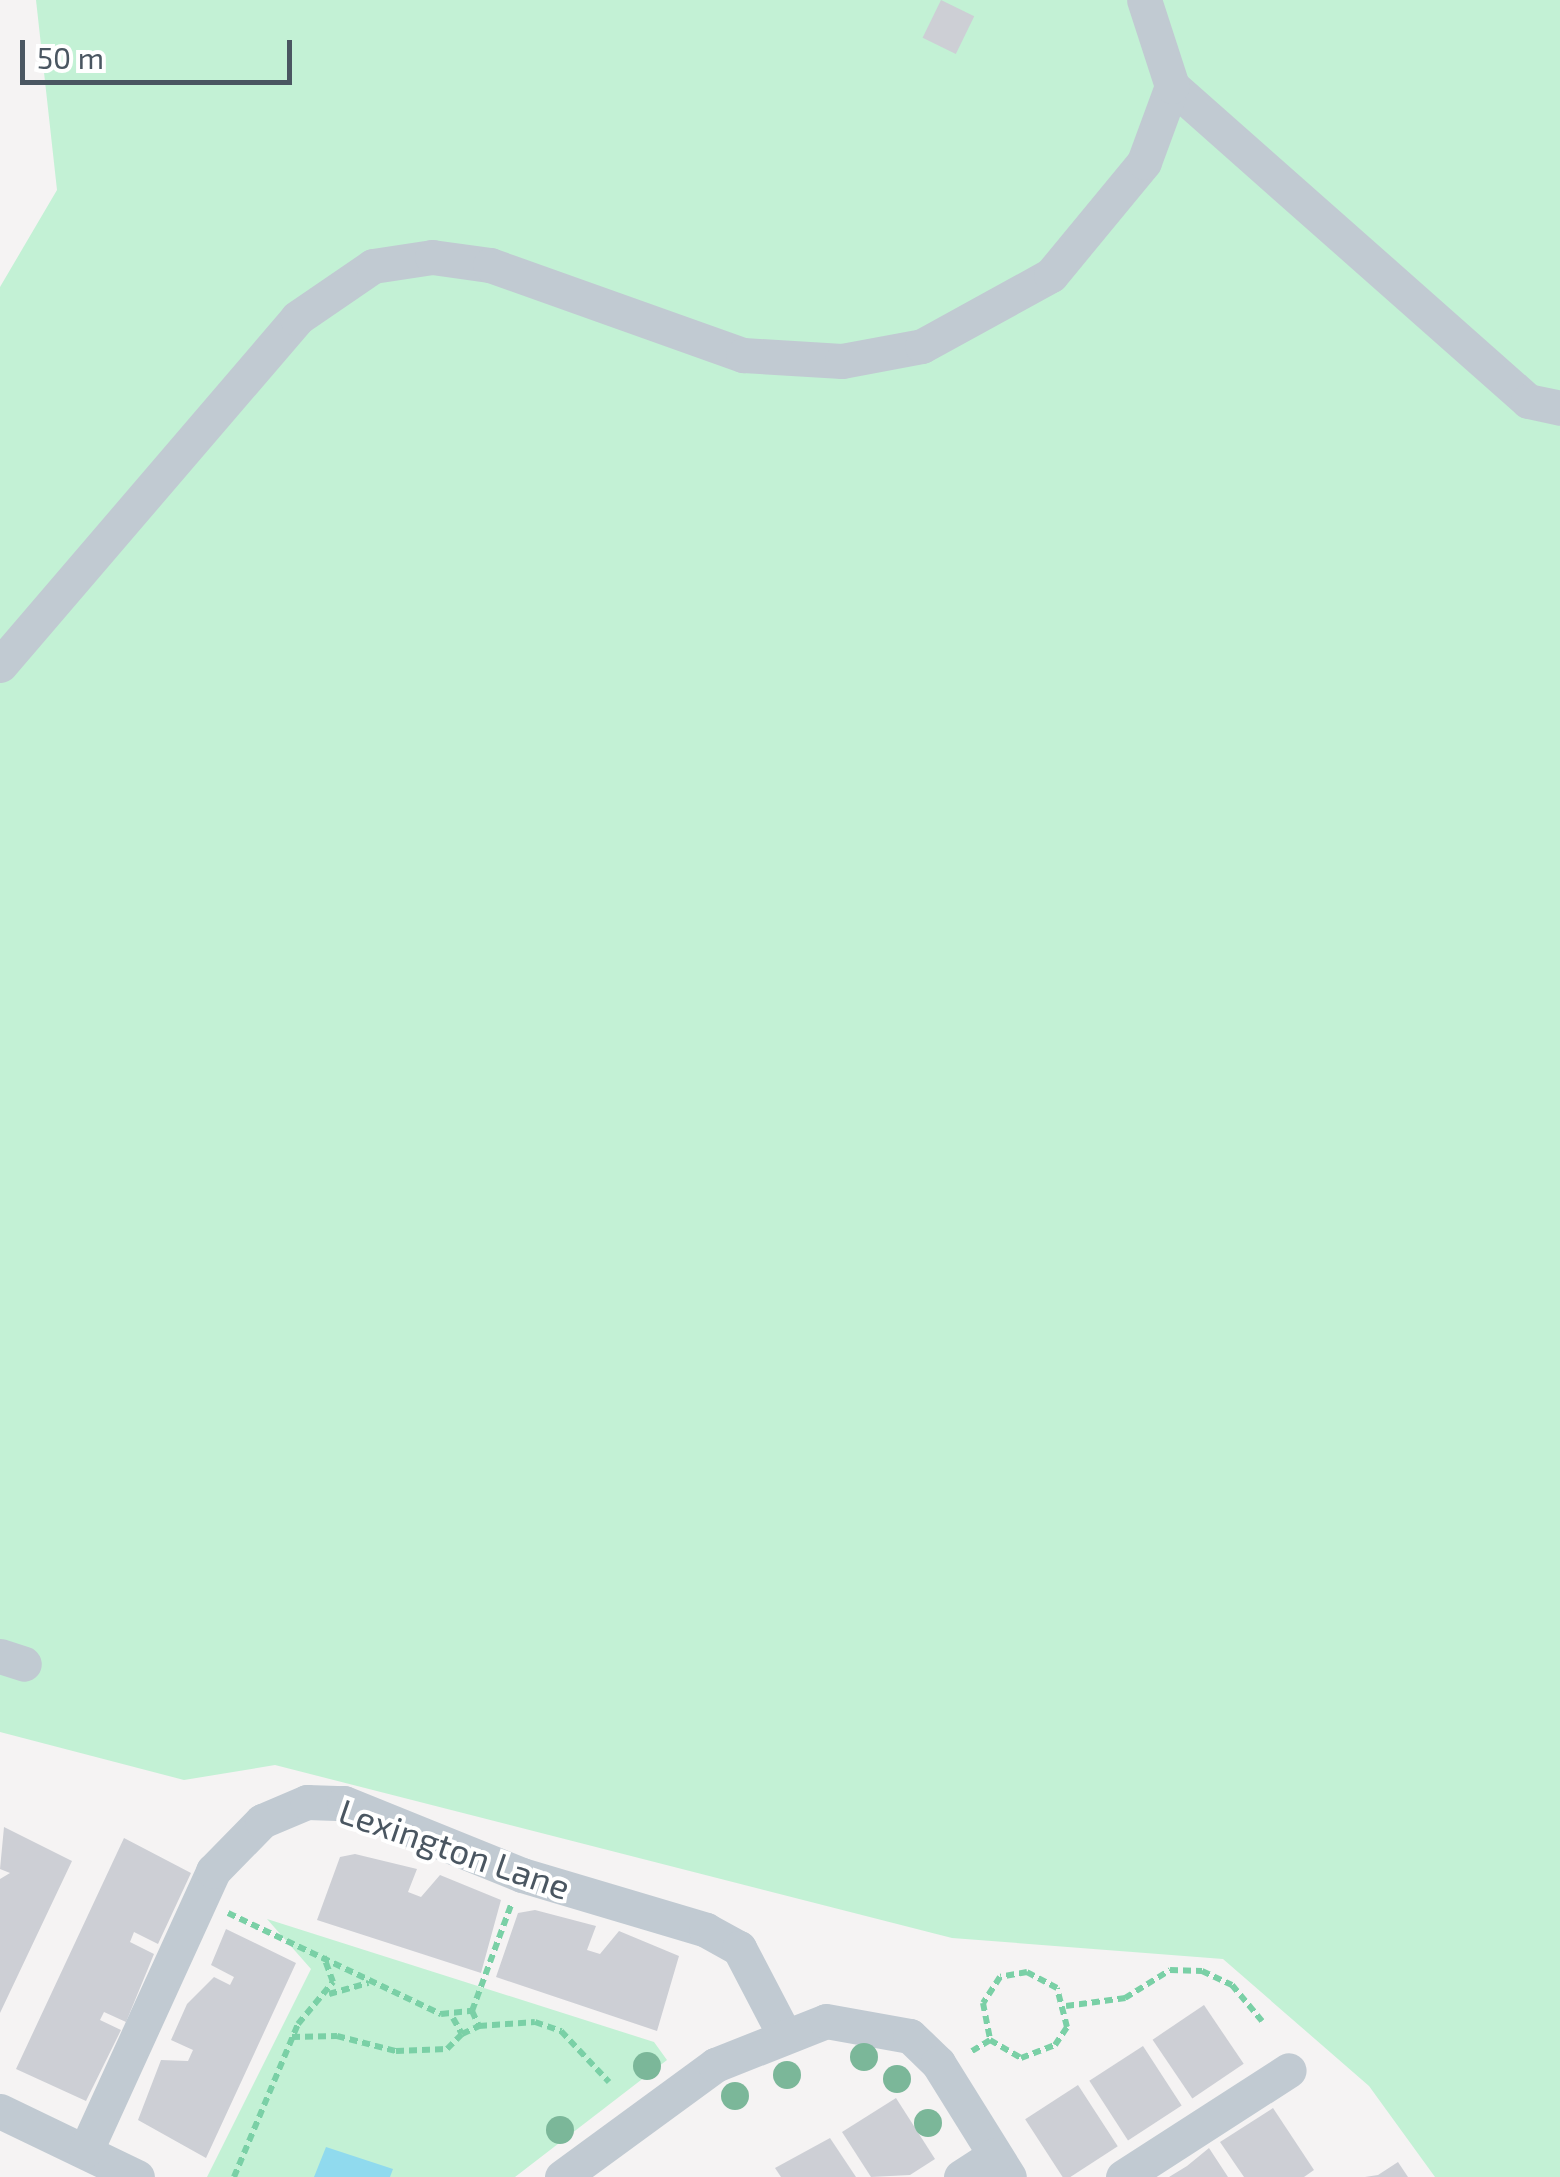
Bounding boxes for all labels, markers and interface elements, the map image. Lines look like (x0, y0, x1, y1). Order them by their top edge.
scale bar (25, 20, 298, 82)
text: 50 m (37, 39, 104, 75)
street label: Lexington Lane (334, 1789, 576, 1907)

